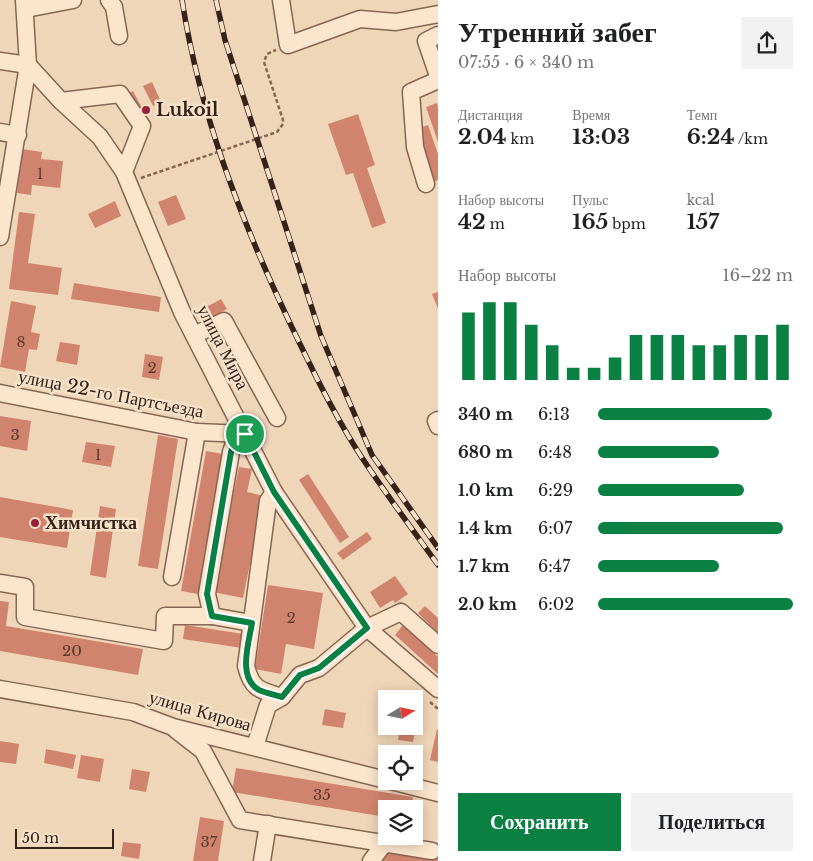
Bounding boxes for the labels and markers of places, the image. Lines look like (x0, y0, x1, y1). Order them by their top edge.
place label: Lukoil (156, 99, 219, 121)
marker: Lukoil (140, 104, 152, 116)
pin (224, 413, 266, 455)
place label: Химчистка (45, 512, 137, 534)
marker: Химчистка (29, 517, 41, 529)

